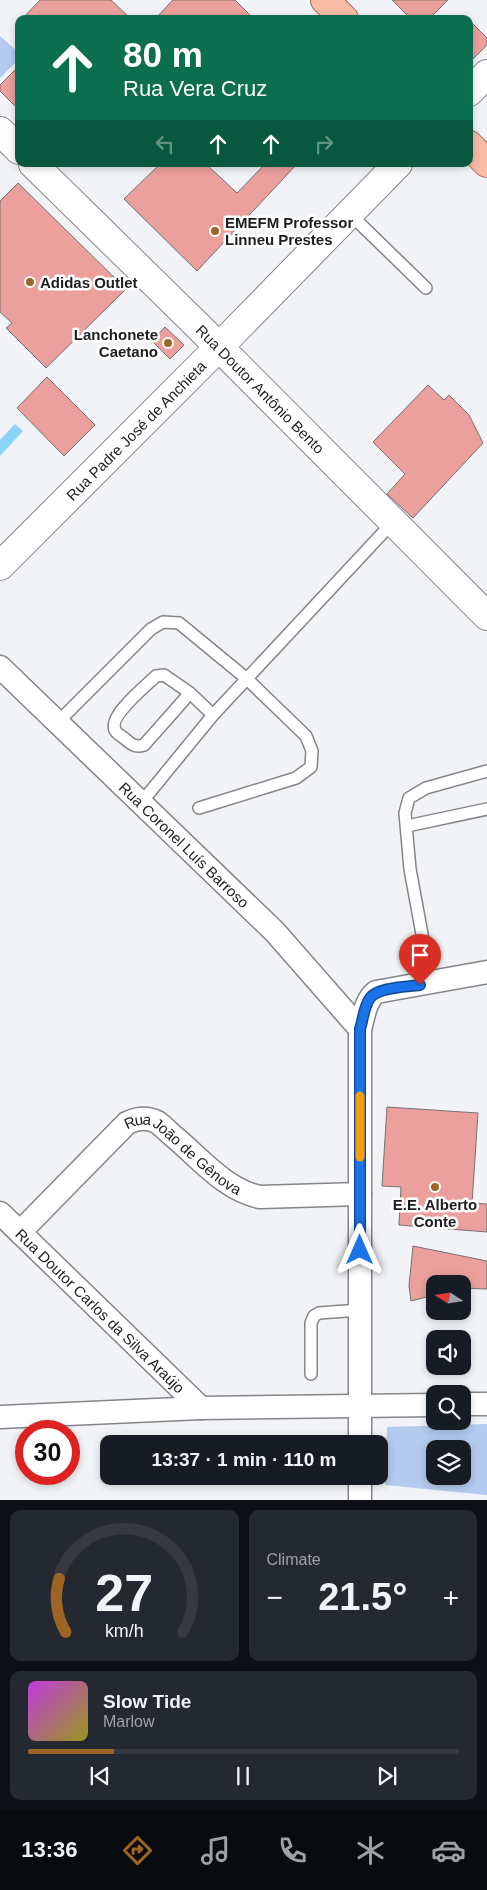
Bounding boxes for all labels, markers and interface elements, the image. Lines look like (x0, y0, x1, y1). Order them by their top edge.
icon: ahead (40, 35, 105, 100)
text: 80 m (123, 35, 203, 74)
text: Rua Vera Cruz (123, 76, 267, 101)
icon: left (151, 130, 179, 158)
icon: ahead (204, 130, 232, 158)
icon: ahead (257, 130, 285, 158)
icon: right (310, 130, 338, 158)
place label: EMEFM Professor Linneu Prestes (225, 214, 354, 248)
marker: EMEFM Professor Linneu Prestes (209, 225, 221, 237)
place label: Adidas Outlet (40, 274, 138, 291)
marker: Adidas Outlet (24, 276, 36, 288)
street label: Rua Doutor Antônio Bento (193, 321, 328, 457)
place label: Lanchonete Caetano (74, 326, 158, 360)
marker: Lanchonete Caetano (162, 337, 174, 349)
street label: Rua Padre José de Anchieta (63, 357, 209, 503)
street label: Rua Coronel Luís Barroso (116, 778, 253, 911)
pin (399, 934, 441, 985)
icon: arrive (406, 941, 434, 969)
street label: Rua João de Gênova (121, 1110, 245, 1198)
marker: E.E. Alberto Conte (429, 1181, 441, 1193)
place label: E.E. Alberto Conte (393, 1196, 477, 1230)
position arrow (333, 1223, 385, 1275)
street label: Rua Doutor Carlos da Silva Araújo (13, 1225, 188, 1396)
north arrow (426, 1275, 471, 1320)
map controls (426, 1275, 471, 1485)
button: sound (426, 1330, 471, 1375)
button: search (426, 1385, 471, 1430)
speed limit sign: 30 (15, 1420, 80, 1485)
button: layers (426, 1440, 471, 1485)
text: 13:37 · 1 min · 110 m (152, 1449, 336, 1470)
text: Climate (267, 1551, 321, 1568)
text: 27 (95, 1564, 153, 1622)
text: 21.5° (318, 1576, 407, 1618)
text: − (267, 1582, 283, 1613)
text: + (443, 1582, 459, 1613)
text: km/h (105, 1621, 144, 1641)
text: Slow Tide (103, 1691, 191, 1712)
text: Marlow (103, 1713, 155, 1730)
icon: previous (86, 1762, 114, 1790)
icon: pause (229, 1762, 257, 1790)
icon: next (373, 1762, 401, 1790)
icon: directions (120, 1833, 155, 1868)
icon: music (198, 1833, 233, 1868)
icon: phone (275, 1833, 310, 1868)
icon: climate (353, 1833, 388, 1868)
icon: car (431, 1833, 466, 1868)
text: 13:36 (21, 1837, 78, 1862)

